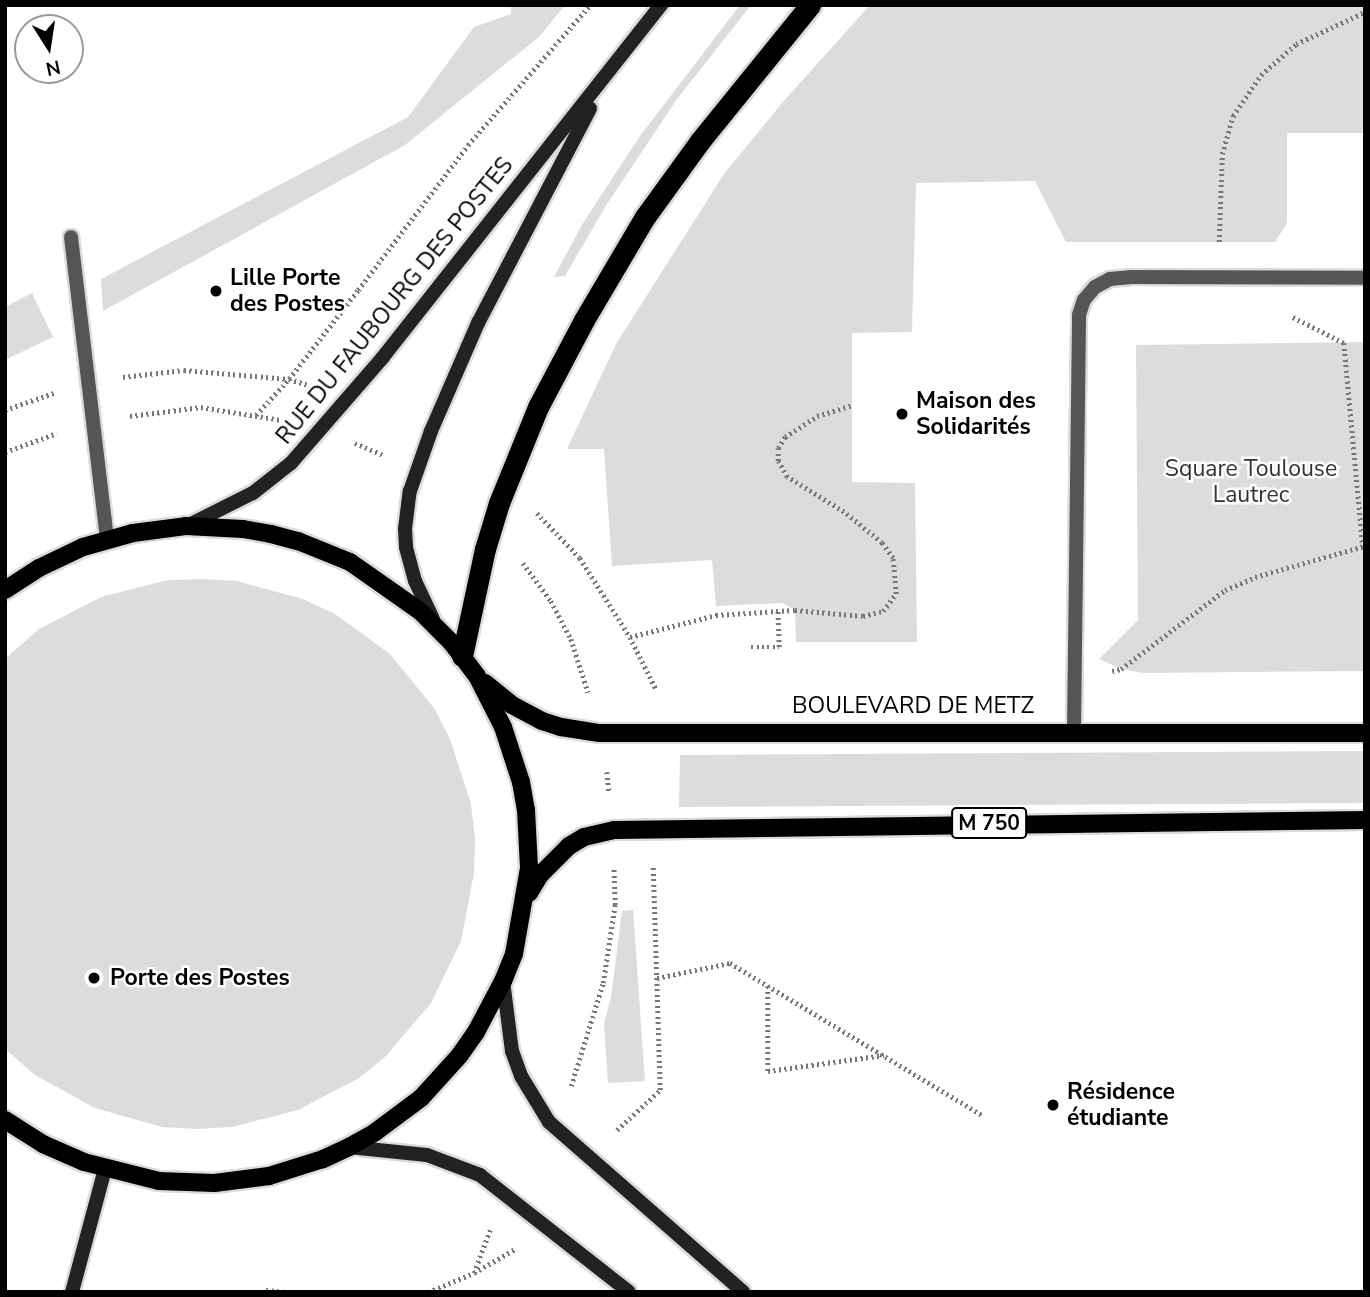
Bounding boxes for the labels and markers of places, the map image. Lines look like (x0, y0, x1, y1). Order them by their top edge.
place label: Lille Porte des Postes (230, 264, 345, 318)
marker: Lille Porte des Postes (208, 283, 224, 299)
place label: Maison des Solidarités (916, 387, 1036, 441)
marker: Maison des Solidarités (894, 406, 910, 422)
place label: Porte des Postes (110, 964, 290, 992)
marker: Porte des Postes (84, 968, 104, 988)
place label: Résidence étudiante (1067, 1078, 1175, 1132)
marker: Résidence étudiante (1045, 1097, 1061, 1113)

